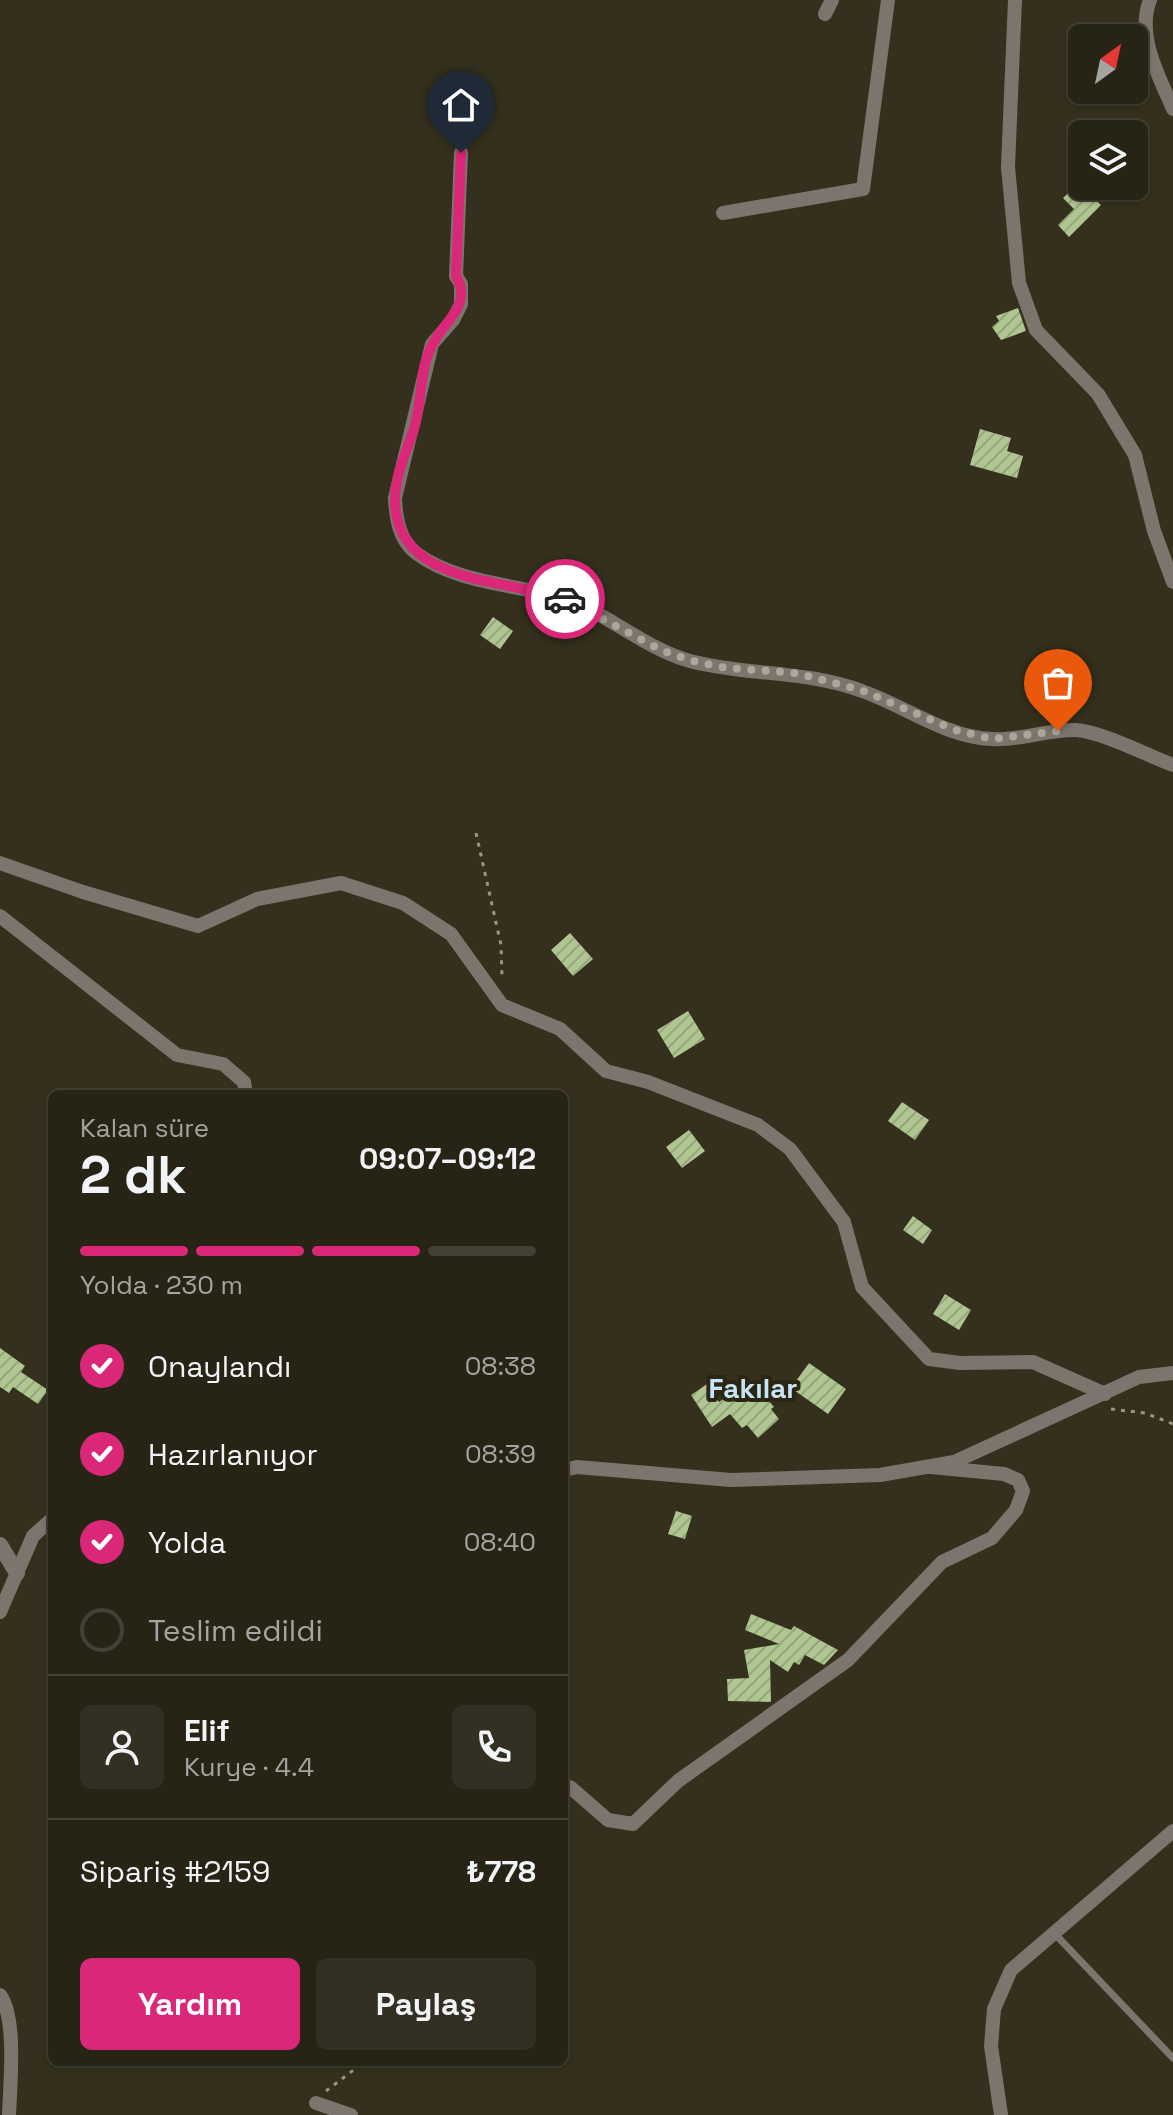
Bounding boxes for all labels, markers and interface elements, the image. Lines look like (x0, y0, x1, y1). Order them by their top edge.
north arrow (1068, 24, 1148, 104)
map controls (1068, 24, 1148, 200)
pin (427, 71, 495, 153)
icon: home (439, 83, 483, 127)
button: layers (1068, 120, 1148, 200)
courier (525, 559, 605, 639)
icon: car (543, 577, 587, 621)
pin (1024, 649, 1092, 731)
icon: bag (1036, 661, 1080, 705)
text: Kalan süre (80, 1111, 209, 1145)
text: 09:07–09:12 (359, 1139, 536, 1178)
text: 2 dk (80, 1142, 187, 1208)
text: Yolda · 230 m (80, 1268, 243, 1302)
icon: check (80, 1344, 124, 1388)
text: Onaylandı (148, 1347, 291, 1386)
text: 08:38 (465, 1349, 536, 1383)
district label: Fakılar (709, 1370, 797, 1406)
icon: check (80, 1432, 124, 1476)
text: Hazırlanıyor (148, 1435, 318, 1474)
text: 08:39 (465, 1437, 536, 1471)
icon: check (80, 1520, 124, 1564)
text: Yolda (148, 1523, 226, 1562)
text: 08:40 (464, 1525, 536, 1559)
text: Teslim edildi (148, 1611, 323, 1650)
button: person (80, 1705, 164, 1789)
button: phone (452, 1705, 536, 1789)
text: Elif (184, 1711, 230, 1750)
text: Kurye · 4.4 (184, 1750, 314, 1784)
text: Sipariş #2159 (80, 1852, 270, 1891)
text: ₺778 (466, 1852, 536, 1891)
button: Yardım (80, 1958, 300, 2050)
button: Paylaş (316, 1958, 536, 2050)

